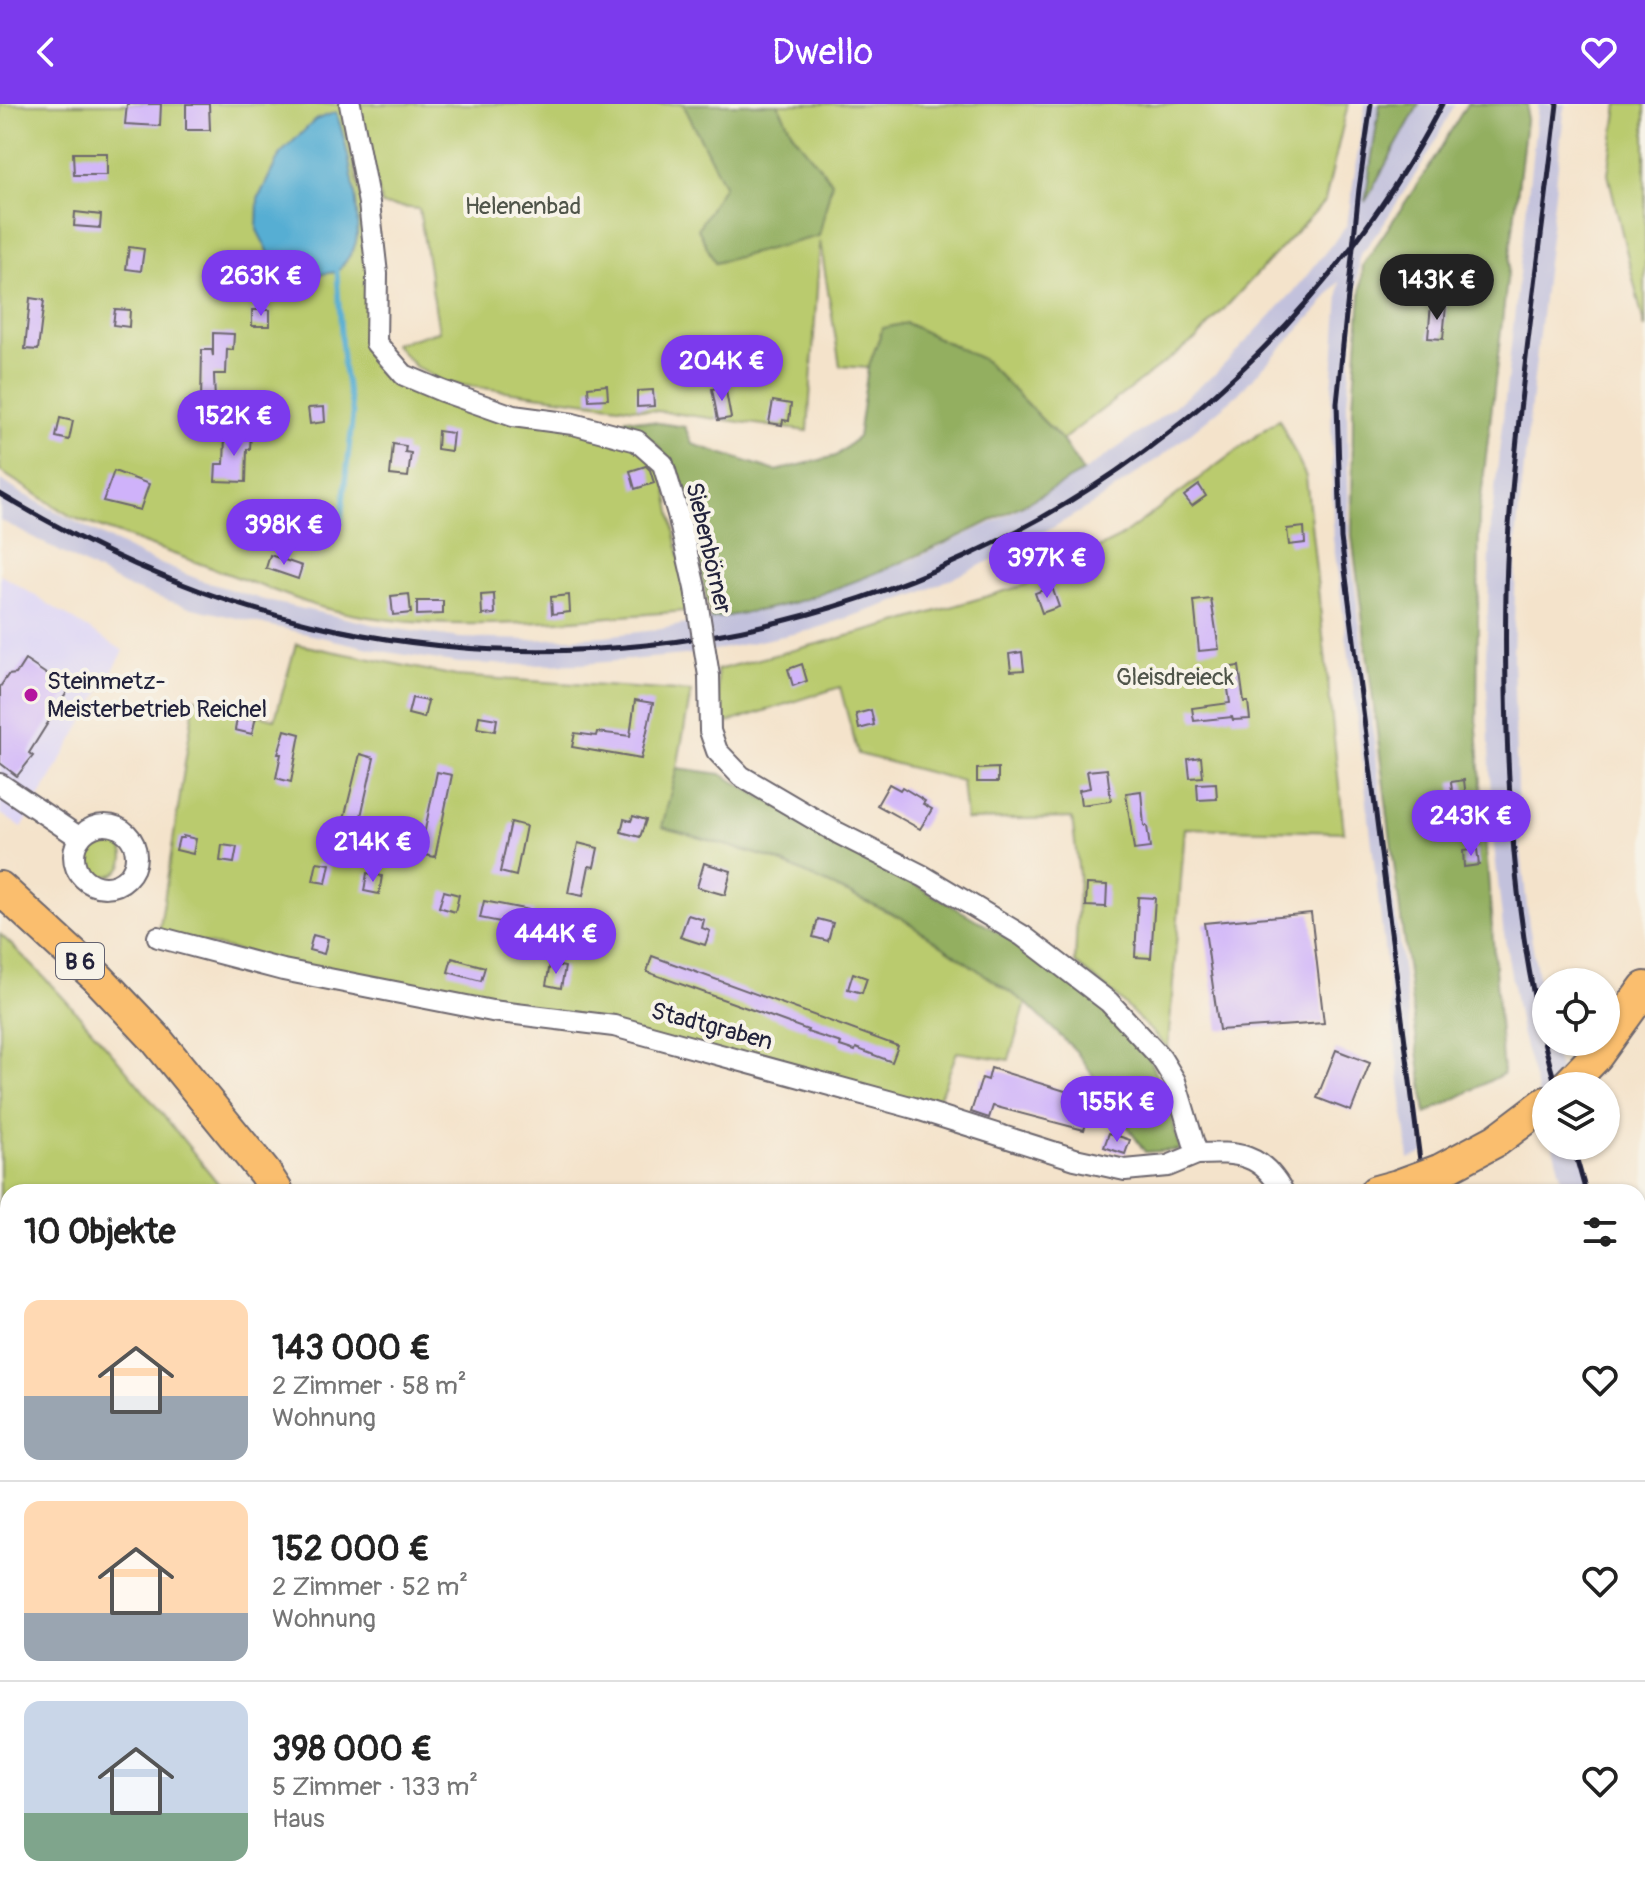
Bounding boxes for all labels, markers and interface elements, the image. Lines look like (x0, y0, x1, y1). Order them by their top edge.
icon: back (24, 30, 68, 74)
text: Dwello (772, 30, 873, 75)
icon: heart (1577, 30, 1621, 74)
park label: Helenenbad (465, 192, 581, 221)
pin: 263K € (196, 250, 326, 318)
pin: 143K € (1372, 254, 1502, 322)
text: 263K € (220, 260, 302, 292)
text: 143K € (1398, 264, 1476, 296)
pin: 204K € (657, 335, 787, 403)
text: 204K € (679, 345, 765, 377)
pin: 152K € (169, 390, 299, 458)
text: 152K € (195, 400, 273, 432)
street label: Siebenbörner (679, 479, 738, 617)
pin: 398K € (219, 499, 349, 567)
text: 398K € (244, 509, 324, 541)
pin: 397K € (982, 532, 1112, 600)
text: 397K € (1007, 542, 1087, 574)
park label: Gleisdreieck (1116, 663, 1234, 692)
place label: Steinmetz- Meisterbetrieb Reichel (47, 667, 267, 724)
marker: Steinmetz- Meisterbetrieb Reichel (22, 686, 40, 704)
pin: 243K € (1406, 790, 1536, 858)
text: 243K € (1430, 800, 1512, 832)
pin: 214K € (308, 816, 438, 884)
text: 214K € (334, 826, 412, 858)
pin: 444K € (491, 908, 621, 976)
text: 444K € (514, 918, 598, 950)
road number: B 6 (56, 943, 104, 979)
map controls (1532, 968, 1620, 1160)
button: locate (1532, 968, 1620, 1056)
street label: Stadtgraben (648, 996, 776, 1057)
button: layers (1532, 1072, 1620, 1160)
pin: 155K € (1052, 1076, 1182, 1144)
text: 155K € (1079, 1086, 1155, 1118)
icon: filters (1578, 1210, 1622, 1254)
text: 10 Objekte (24, 1211, 175, 1254)
text: 143 000 € (272, 1327, 431, 1370)
icon: home (88, 1332, 184, 1428)
icon: heart (1578, 1358, 1622, 1402)
text: 2 Zimmer · 58 m² (272, 1370, 467, 1402)
text: Wohnung (272, 1402, 376, 1434)
text: 152 000 € (272, 1528, 430, 1571)
icon: home (88, 1533, 184, 1629)
icon: heart (1578, 1559, 1622, 1603)
text: 2 Zimmer · 52 m² (272, 1571, 468, 1603)
text: Wohnung (272, 1603, 376, 1635)
text: 398 000 € (272, 1728, 432, 1771)
icon: home (88, 1733, 184, 1829)
icon: heart (1578, 1759, 1622, 1803)
text: 5 Zimmer · 133 m² (272, 1771, 478, 1803)
text: Haus (272, 1803, 325, 1835)

